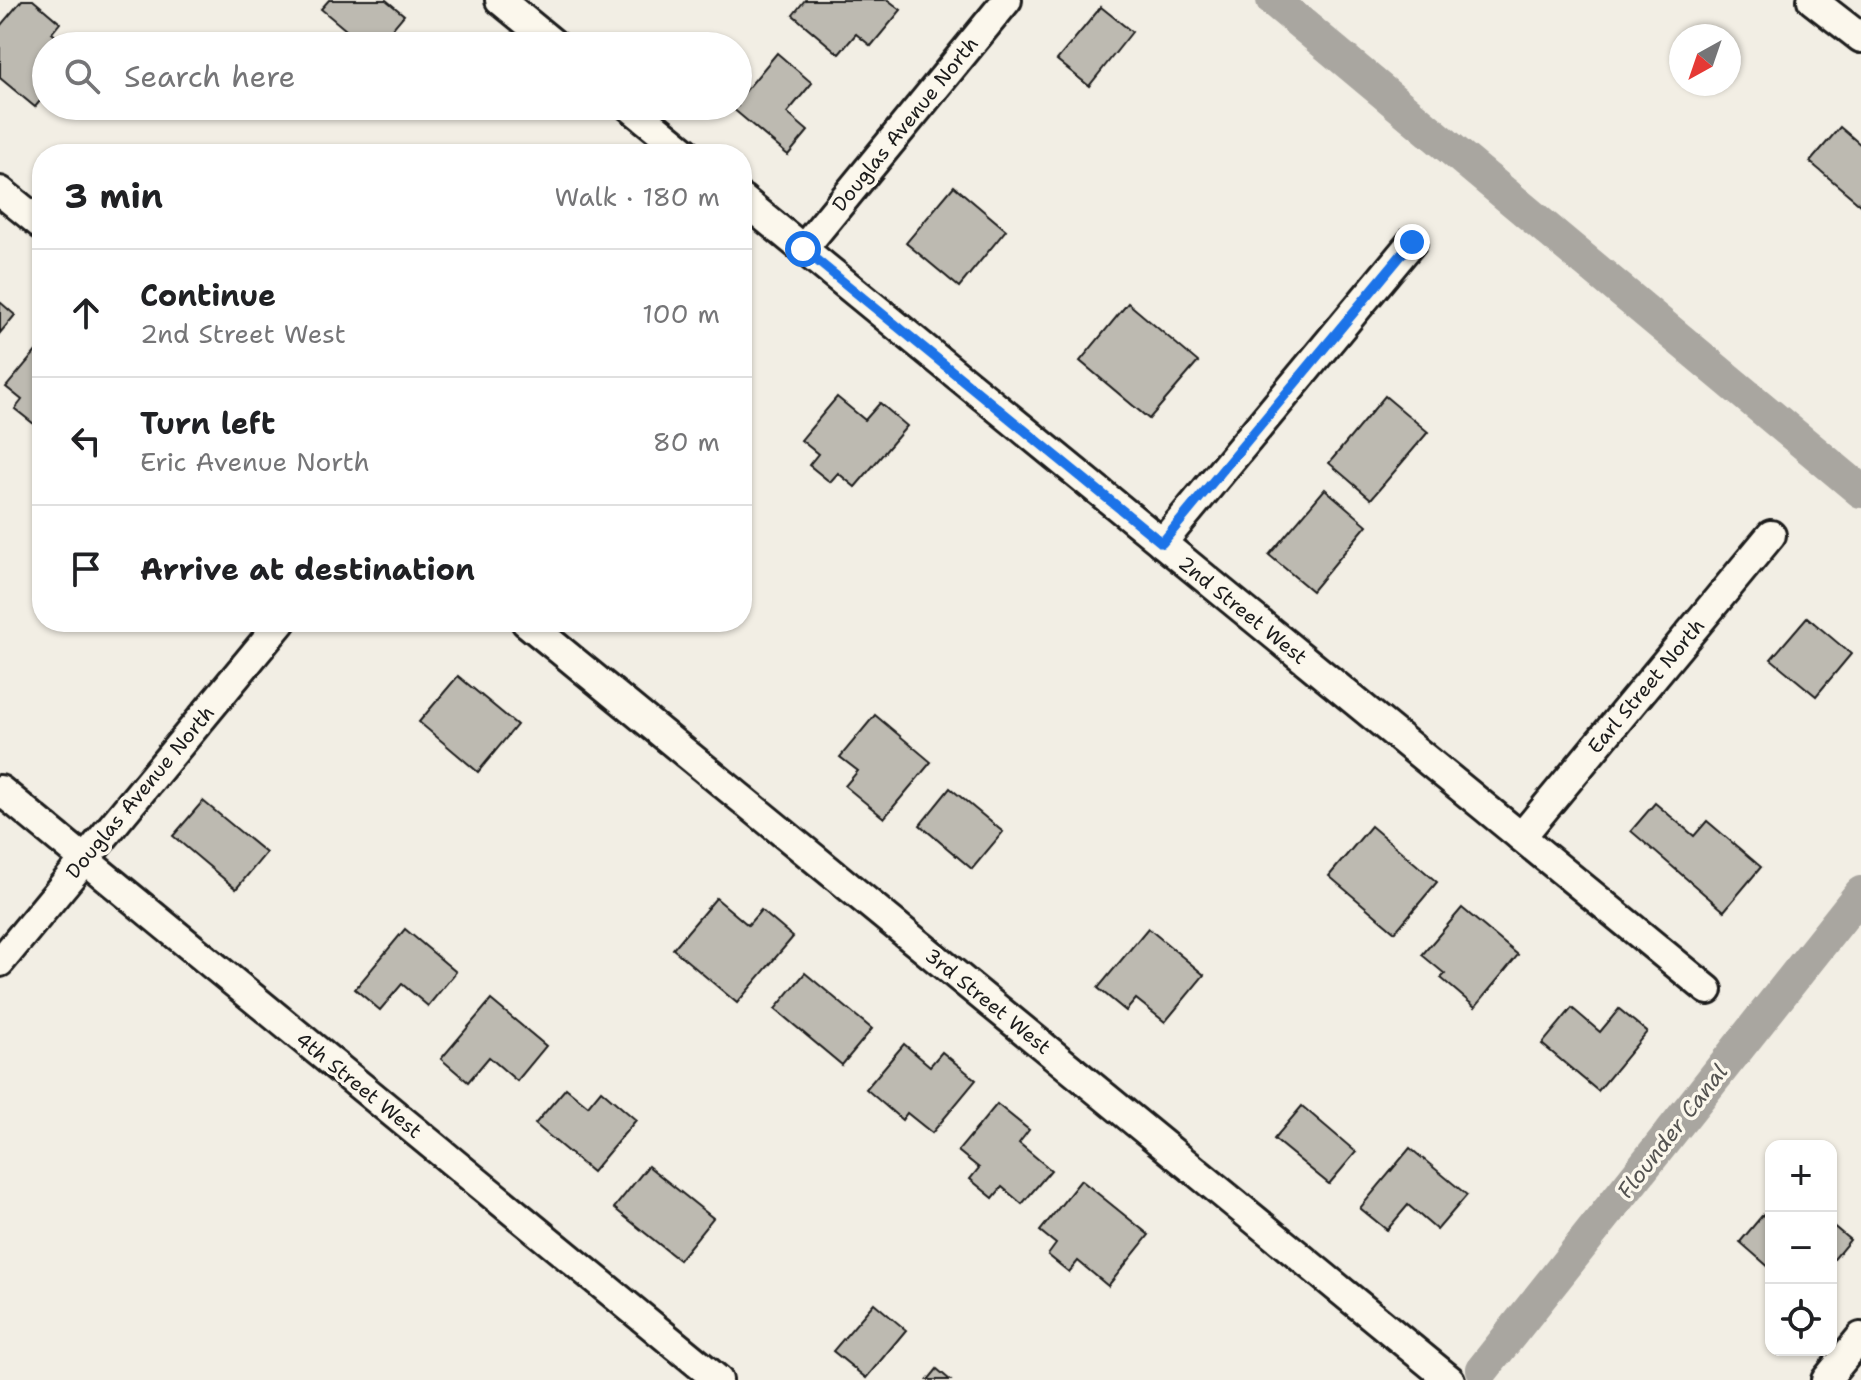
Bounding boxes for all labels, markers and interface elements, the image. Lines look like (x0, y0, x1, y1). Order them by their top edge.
north arrow (1669, 24, 1741, 96)
street label: Douglas Avenue North (826, 31, 984, 217)
search box (32, 32, 752, 120)
icon: search (60, 54, 104, 98)
text: Search here (124, 56, 295, 97)
text: 3 min (64, 173, 163, 219)
text: Walk · 180 m (555, 179, 720, 214)
route end (1394, 224, 1430, 260)
route start (785, 231, 821, 267)
text: Continue (140, 275, 276, 316)
icon: ahead (64, 291, 108, 335)
text: 100 m (642, 296, 720, 331)
text: 2nd Street West (140, 316, 346, 351)
text: Turn left (140, 403, 275, 444)
icon: left (64, 419, 108, 463)
text: 80 m (653, 424, 720, 459)
text: Eric Avenue North (140, 444, 370, 479)
icon: arrive (64, 547, 108, 591)
text: Arrive at destination (140, 549, 475, 590)
street label: 2nd Street West (1173, 550, 1313, 670)
street label: Earl Street North (1582, 613, 1710, 759)
street label: Douglas Avenue North (60, 700, 220, 884)
street label: 3rd Street West (920, 942, 1056, 1060)
street label: 4th Street West (291, 1026, 427, 1144)
water label: Flounder Canal (1611, 1058, 1734, 1205)
map controls (1765, 1140, 1837, 1356)
button: + (1765, 1140, 1837, 1212)
button: − (1765, 1212, 1837, 1284)
button: locate (1765, 1284, 1837, 1356)

